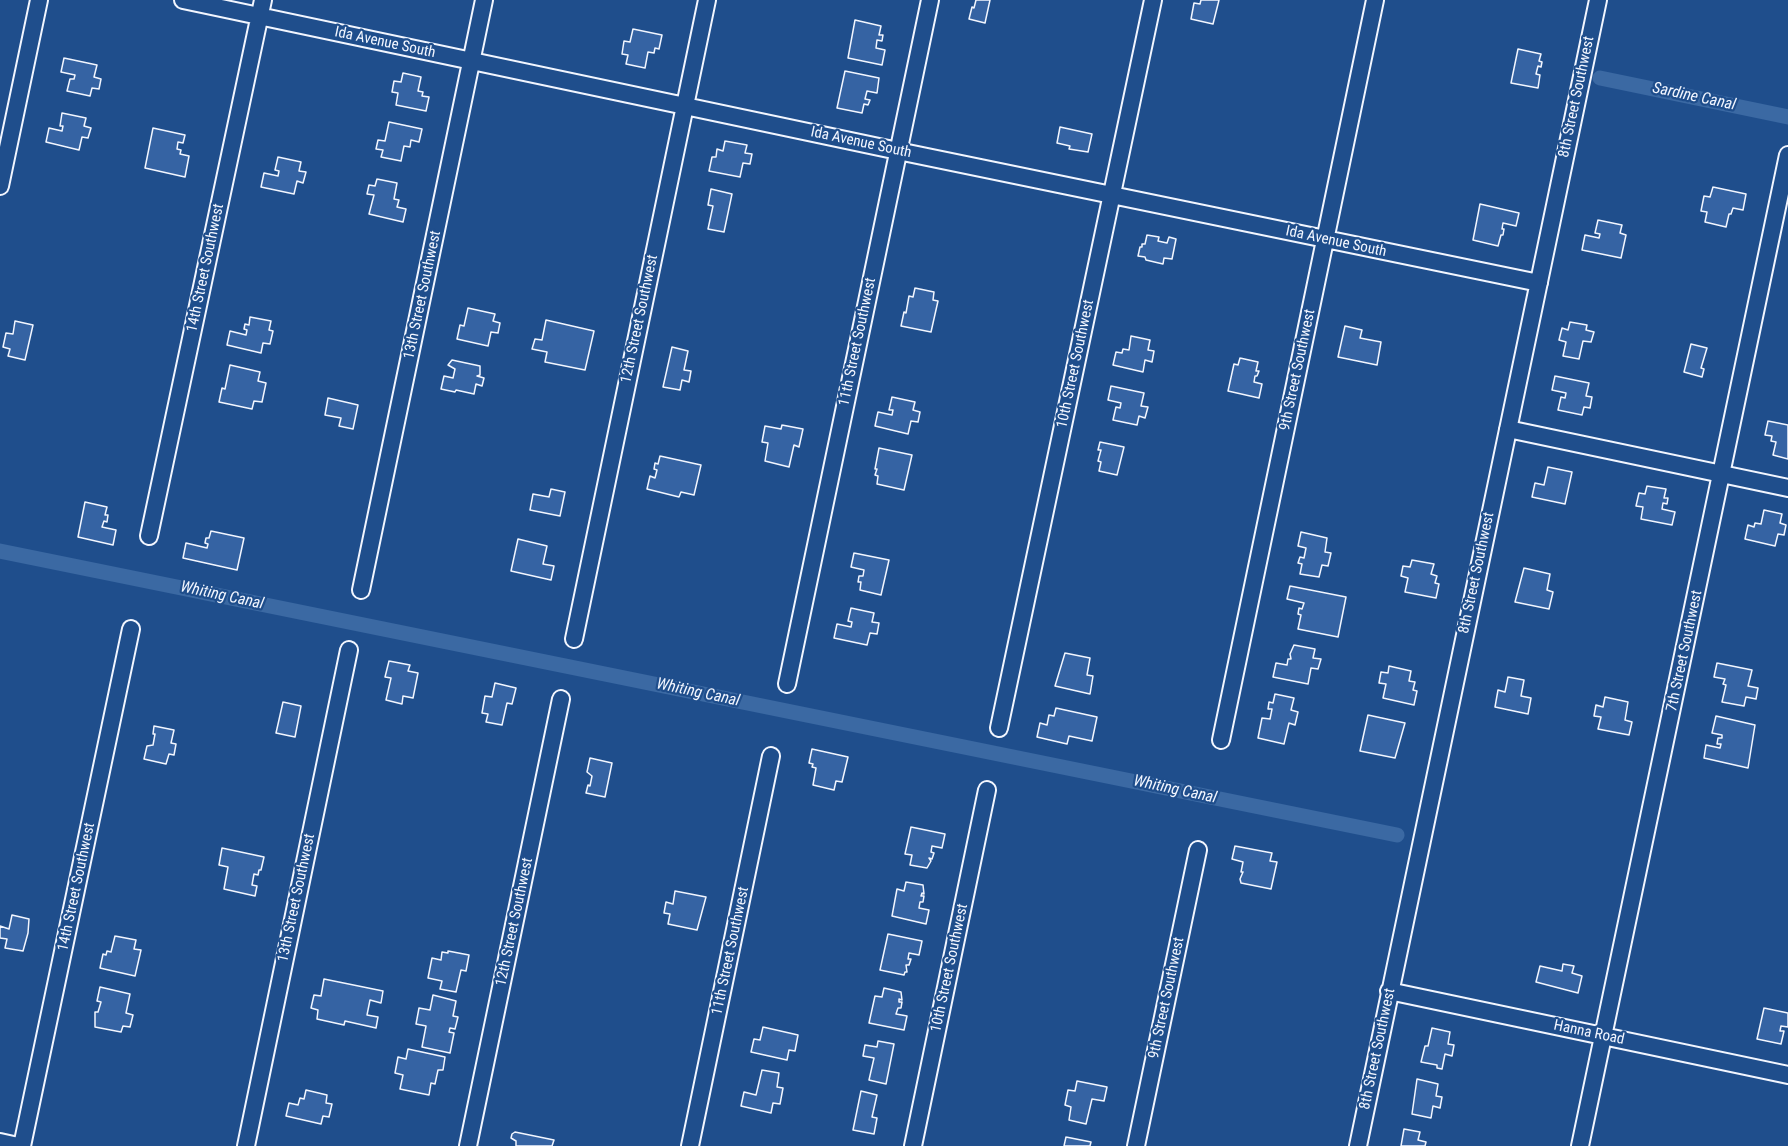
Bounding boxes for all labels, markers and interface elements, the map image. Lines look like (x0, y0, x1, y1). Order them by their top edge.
street label: Ida Avenue South (333, 24, 437, 62)
street label: 8th Street Southwest (1555, 35, 1599, 159)
water label: Sardine Canal (1651, 79, 1737, 115)
street label: Ida Avenue South (809, 124, 913, 162)
street label: 14th Street Southwest (184, 202, 228, 334)
street label: Ida Avenue South (1284, 223, 1388, 261)
street label: 13th Street Southwest (401, 229, 445, 361)
street label: 12th Street Southwest (618, 253, 662, 385)
street label: 11th Street Southwest (836, 276, 880, 408)
street label: 10th Street Southwest (1054, 298, 1098, 430)
street label: 9th Street Southwest (1276, 308, 1320, 432)
street label: 8th Street Southwest (1455, 511, 1499, 635)
water label: Whiting Canal (179, 578, 265, 614)
street label: 7th Street Southwest (1663, 589, 1707, 713)
water label: Whiting Canal (655, 675, 741, 711)
water label: Whiting Canal (1132, 772, 1218, 808)
street label: 14th Street Southwest (55, 821, 99, 953)
street label: 13th Street Southwest (275, 832, 319, 964)
street label: 12th Street Southwest (493, 856, 537, 988)
street label: 11th Street Southwest (709, 885, 753, 1017)
street label: 10th Street Southwest (928, 902, 972, 1034)
street label: 9th Street Southwest (1145, 936, 1189, 1060)
street label: 8th Street Southwest (1356, 987, 1400, 1111)
street label: Hanna Road (1552, 1017, 1626, 1049)

